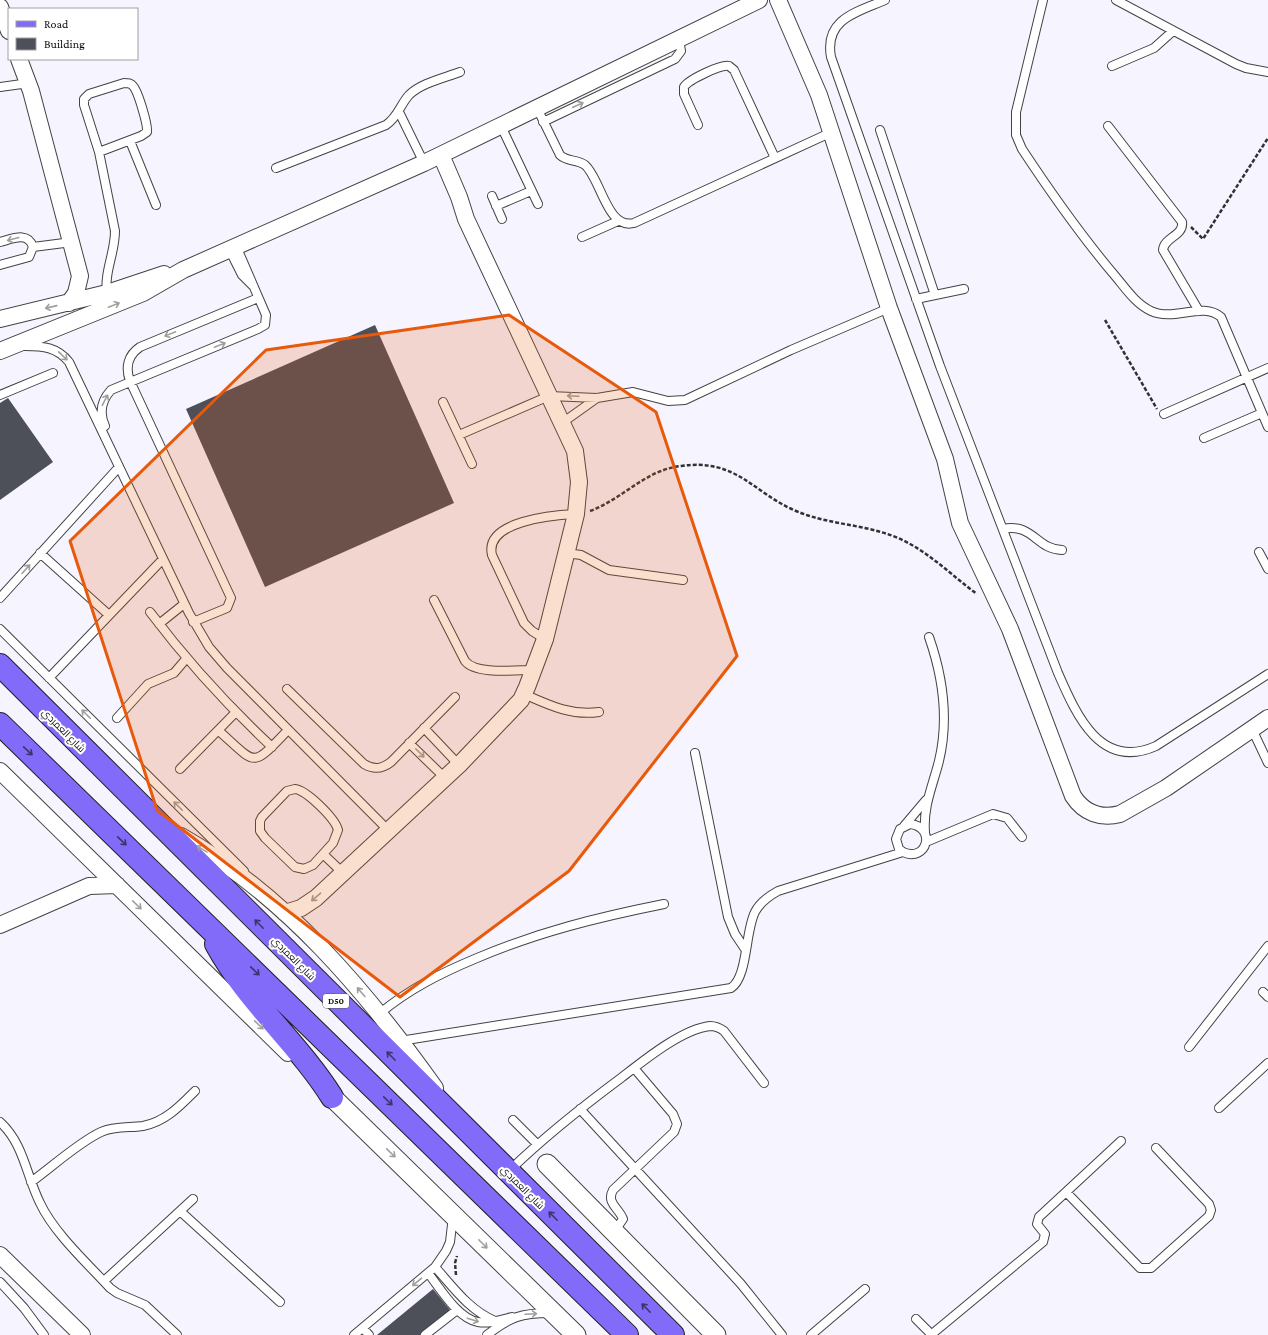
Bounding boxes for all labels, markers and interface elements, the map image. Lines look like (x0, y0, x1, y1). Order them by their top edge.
legend (8, 8, 138, 60)
text: Road (44, 17, 69, 31)
text: Building (44, 37, 85, 51)
one-way arrow (572, 101, 584, 108)
one-way arrow (6, 236, 19, 243)
one-way arrow (108, 301, 120, 308)
one-way arrow (45, 303, 58, 311)
one-way arrow (165, 330, 177, 338)
one-way arrow (214, 340, 226, 348)
one-way arrow (58, 351, 68, 361)
one-way arrow (567, 392, 580, 399)
one-way arrow (102, 394, 109, 406)
one-way arrow (22, 564, 31, 574)
street label: شارع العمردي (38, 706, 88, 756)
one-way arrow (81, 709, 91, 719)
one-way arrow (23, 746, 34, 755)
one-way arrow (415, 748, 424, 758)
one-way arrow (173, 801, 183, 811)
one-way arrow (117, 836, 127, 846)
one-way arrow (196, 845, 208, 853)
one-way arrow (311, 893, 322, 902)
one-way arrow (132, 900, 142, 910)
one-way arrow (254, 919, 264, 929)
street label: شارع العمردي (268, 934, 318, 984)
one-way arrow (250, 966, 260, 976)
one-way arrow (357, 987, 366, 997)
road number: D50 (323, 994, 349, 1008)
one-way arrow (254, 1020, 264, 1030)
one-way arrow (386, 1051, 396, 1061)
one-way arrow (383, 1096, 393, 1106)
one-way arrow (386, 1148, 396, 1158)
street label: شارع العمردي (497, 1163, 547, 1213)
one-way arrow (548, 1211, 558, 1221)
one-way arrow (478, 1239, 488, 1249)
one-way arrow (412, 1278, 422, 1287)
one-way arrow (641, 1303, 651, 1313)
one-way arrow (525, 1310, 538, 1317)
one-way arrow (467, 1317, 479, 1325)

